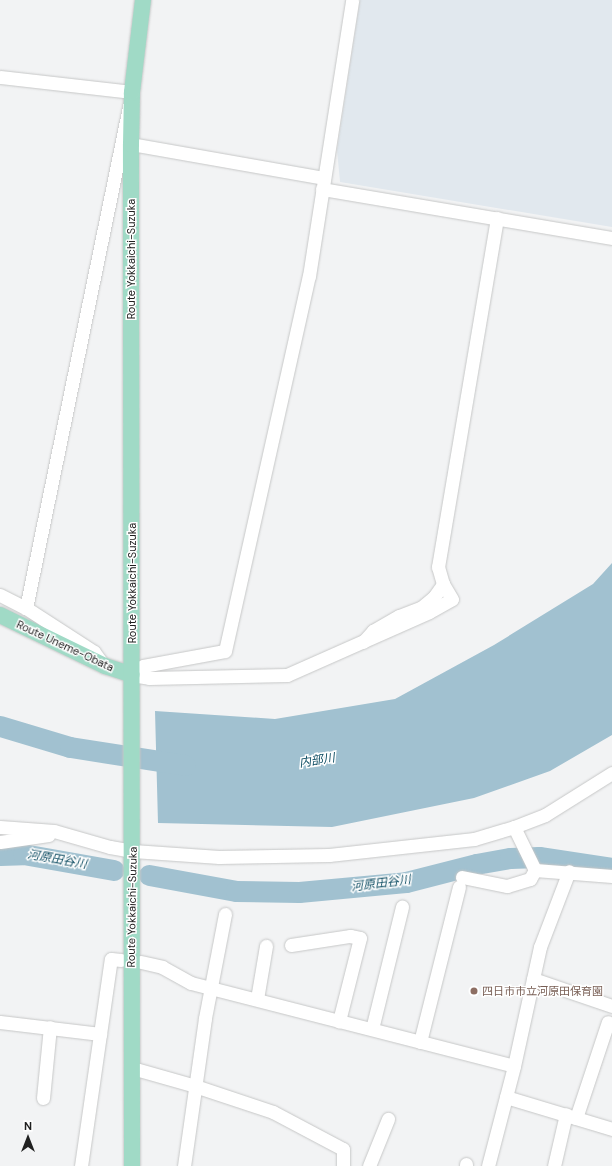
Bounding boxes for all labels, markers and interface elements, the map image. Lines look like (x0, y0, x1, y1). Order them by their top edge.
street label: Route Yokkaichi-Suzuka (124, 199, 138, 319)
street label: Route Yokkaichi-Suzuka (125, 523, 139, 643)
street label: Route Uneme-Obata (14, 618, 116, 674)
water label: 内部川 (298, 751, 336, 771)
street label: Route Yokkaichi-Suzuka (124, 847, 140, 967)
water label: 河原田谷川 (26, 848, 88, 872)
water label: 河原田谷川 (350, 873, 412, 895)
place label: 四日市市立河原田保育園 (482, 984, 603, 998)
marker: 四日市市立河原田保育園 (469, 986, 479, 996)
north arrow (8, 1118, 48, 1158)
text: N (24, 1119, 32, 1133)

